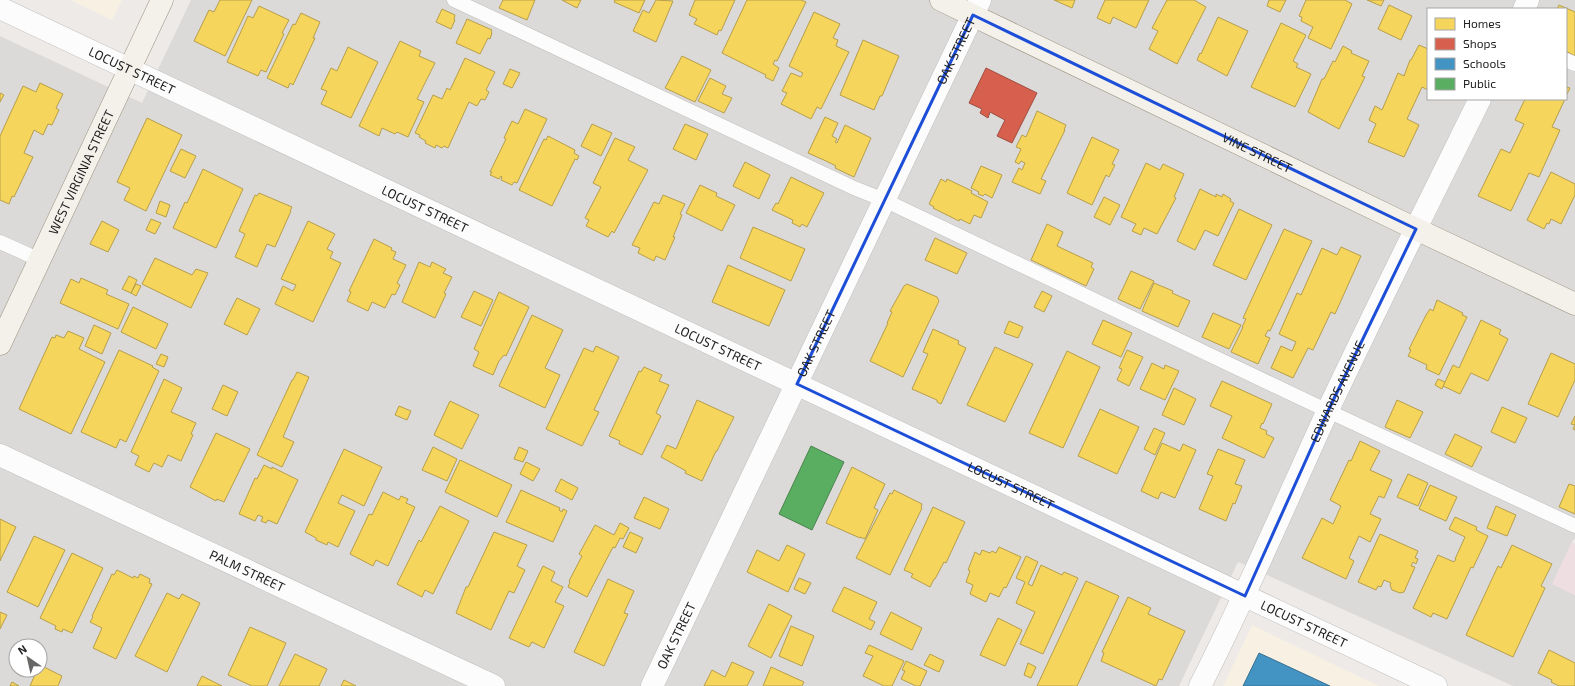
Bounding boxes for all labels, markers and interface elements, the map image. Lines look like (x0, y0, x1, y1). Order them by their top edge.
legend (1427, 8, 1567, 100)
street label: OAK STREET (933, 14, 979, 87)
text: Homes (1463, 16, 1501, 30)
text: Shops (1463, 36, 1497, 50)
street label: LOCUST STREET (86, 43, 178, 98)
text: Schools (1463, 56, 1506, 70)
text: Public (1463, 76, 1496, 90)
street label: WEST VIRGINIA STREET (45, 107, 117, 237)
street label: VINE STREET (1220, 129, 1295, 176)
street label: LOCUST STREET (379, 181, 471, 236)
street label: OAK STREET (793, 307, 839, 379)
street label: LOCUST STREET (672, 320, 764, 374)
street label: EDWARDS AVENUE (1306, 338, 1368, 445)
street label: LOCUST STREET (965, 458, 1057, 513)
street label: PALM STREET (207, 546, 288, 595)
street label: LOCUST STREET (1258, 596, 1350, 651)
street label: OAK STREET (653, 599, 699, 672)
north arrow (8, 638, 48, 678)
text: N (15, 642, 29, 657)

